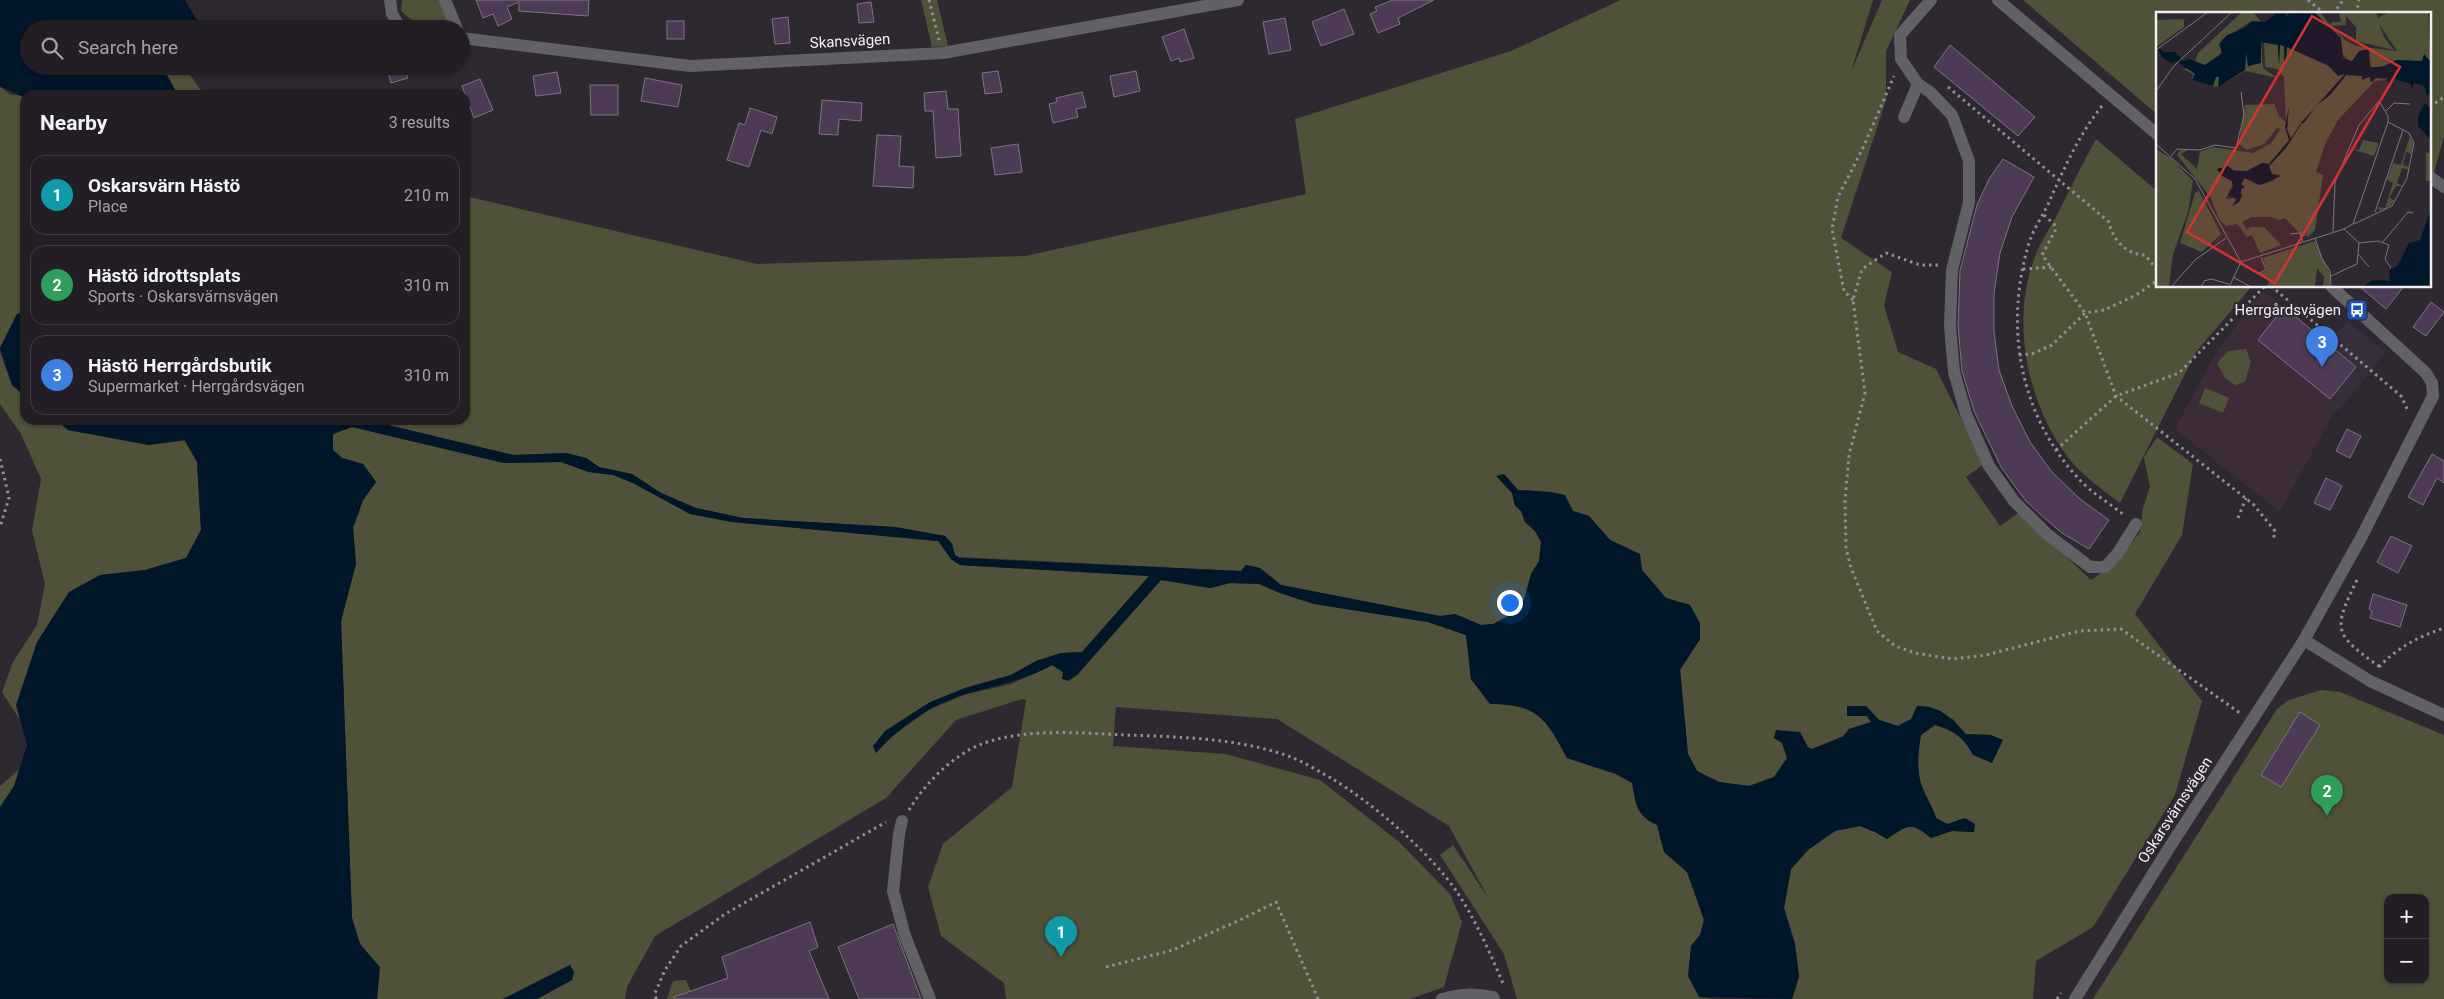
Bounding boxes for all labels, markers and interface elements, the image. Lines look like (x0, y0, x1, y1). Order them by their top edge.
inset map (2156, 12, 2432, 288)
search box (20, 20, 470, 75)
street label: Skansvägen (809, 30, 891, 52)
icon: search (38, 34, 66, 62)
text: Search here (78, 36, 178, 59)
text: Nearby (40, 111, 107, 135)
text: 3 results (389, 113, 450, 132)
text: Oskarsvärn Hästö (88, 174, 240, 197)
text: 1 (52, 186, 62, 205)
text: 210 m (404, 186, 449, 205)
text: Place (88, 197, 128, 216)
text: Hästö idrottsplats (88, 264, 241, 287)
text: 2 (52, 276, 62, 295)
text: 310 m (404, 276, 449, 295)
text: Sports · Oskarsvärnsvägen (88, 287, 278, 306)
bus stop icon: Herrgårdsvägen (2345, 298, 2369, 322)
place label: Herrgårdsvägen (2235, 301, 2341, 319)
pin: 3 (2306, 326, 2338, 367)
text: Hästö Herrgårdsbutik (88, 354, 272, 377)
text: 3 (52, 366, 62, 385)
text: 310 m (404, 366, 449, 385)
text: Supermarket · Herrgårdsvägen (88, 377, 305, 396)
your location (1497, 590, 1523, 616)
street label: Oskarsvärnsvägen (2134, 754, 2216, 866)
pin: 2 (2311, 775, 2343, 816)
map controls (2384, 894, 2429, 984)
button: + (2384, 894, 2429, 939)
pin: 1 (1045, 916, 1077, 957)
button: − (2384, 939, 2429, 984)

